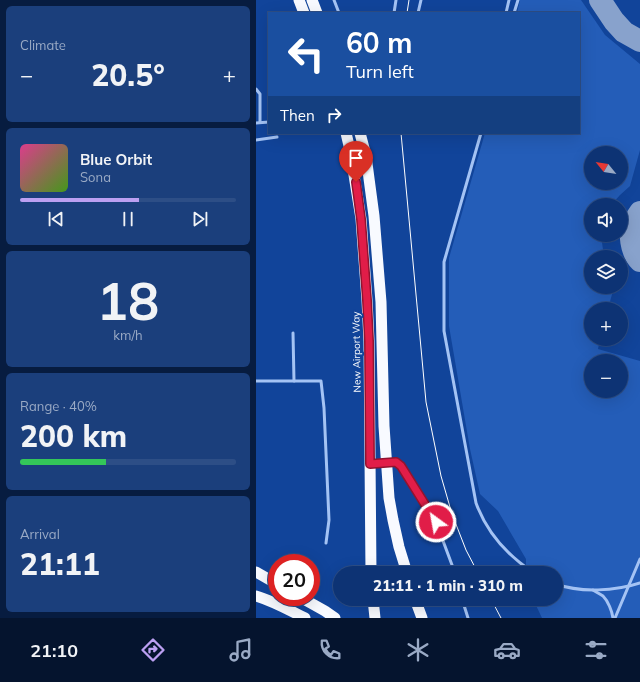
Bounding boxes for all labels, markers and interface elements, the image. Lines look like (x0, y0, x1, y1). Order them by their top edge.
text: 60 m (346, 25, 412, 60)
icon: left (280, 28, 332, 80)
text: Climate (20, 37, 66, 53)
text: 20.5° (91, 56, 165, 94)
text: Turn left (346, 60, 414, 83)
text: − (20, 61, 33, 89)
text: + (223, 61, 236, 89)
icon: right (323, 104, 345, 126)
text: Then (280, 106, 315, 125)
pin (339, 141, 373, 182)
north arrow (584, 146, 628, 190)
map controls (584, 146, 628, 398)
icon: arrive (345, 147, 367, 169)
text: Blue Orbit (80, 150, 152, 169)
text: Sona (80, 169, 111, 185)
button: sound (584, 198, 628, 242)
icon: previous (45, 208, 67, 230)
icon: pause (117, 208, 139, 230)
icon: next (189, 208, 211, 230)
button: layers (584, 250, 628, 294)
text: 18 (97, 268, 159, 333)
button: + (584, 302, 628, 346)
street label: New Airport Way (349, 311, 364, 393)
text: km/h (113, 327, 143, 343)
button: − (584, 354, 628, 398)
text: Range · 40% (20, 398, 97, 414)
text: 200 km (20, 417, 127, 455)
position arrow (415, 501, 457, 543)
text: Arrival (20, 526, 60, 542)
text: 21:11 (20, 545, 100, 583)
speed limit sign: 20 (268, 554, 320, 606)
text: 21:11 · 1 min · 310 m (373, 576, 523, 595)
icon: directions (139, 636, 167, 664)
icon: music (227, 636, 255, 664)
icon: phone (316, 636, 344, 664)
icon: climate (404, 636, 432, 664)
icon: car (493, 636, 521, 664)
icon: filters (582, 636, 610, 664)
text: 21:10 (30, 639, 78, 662)

